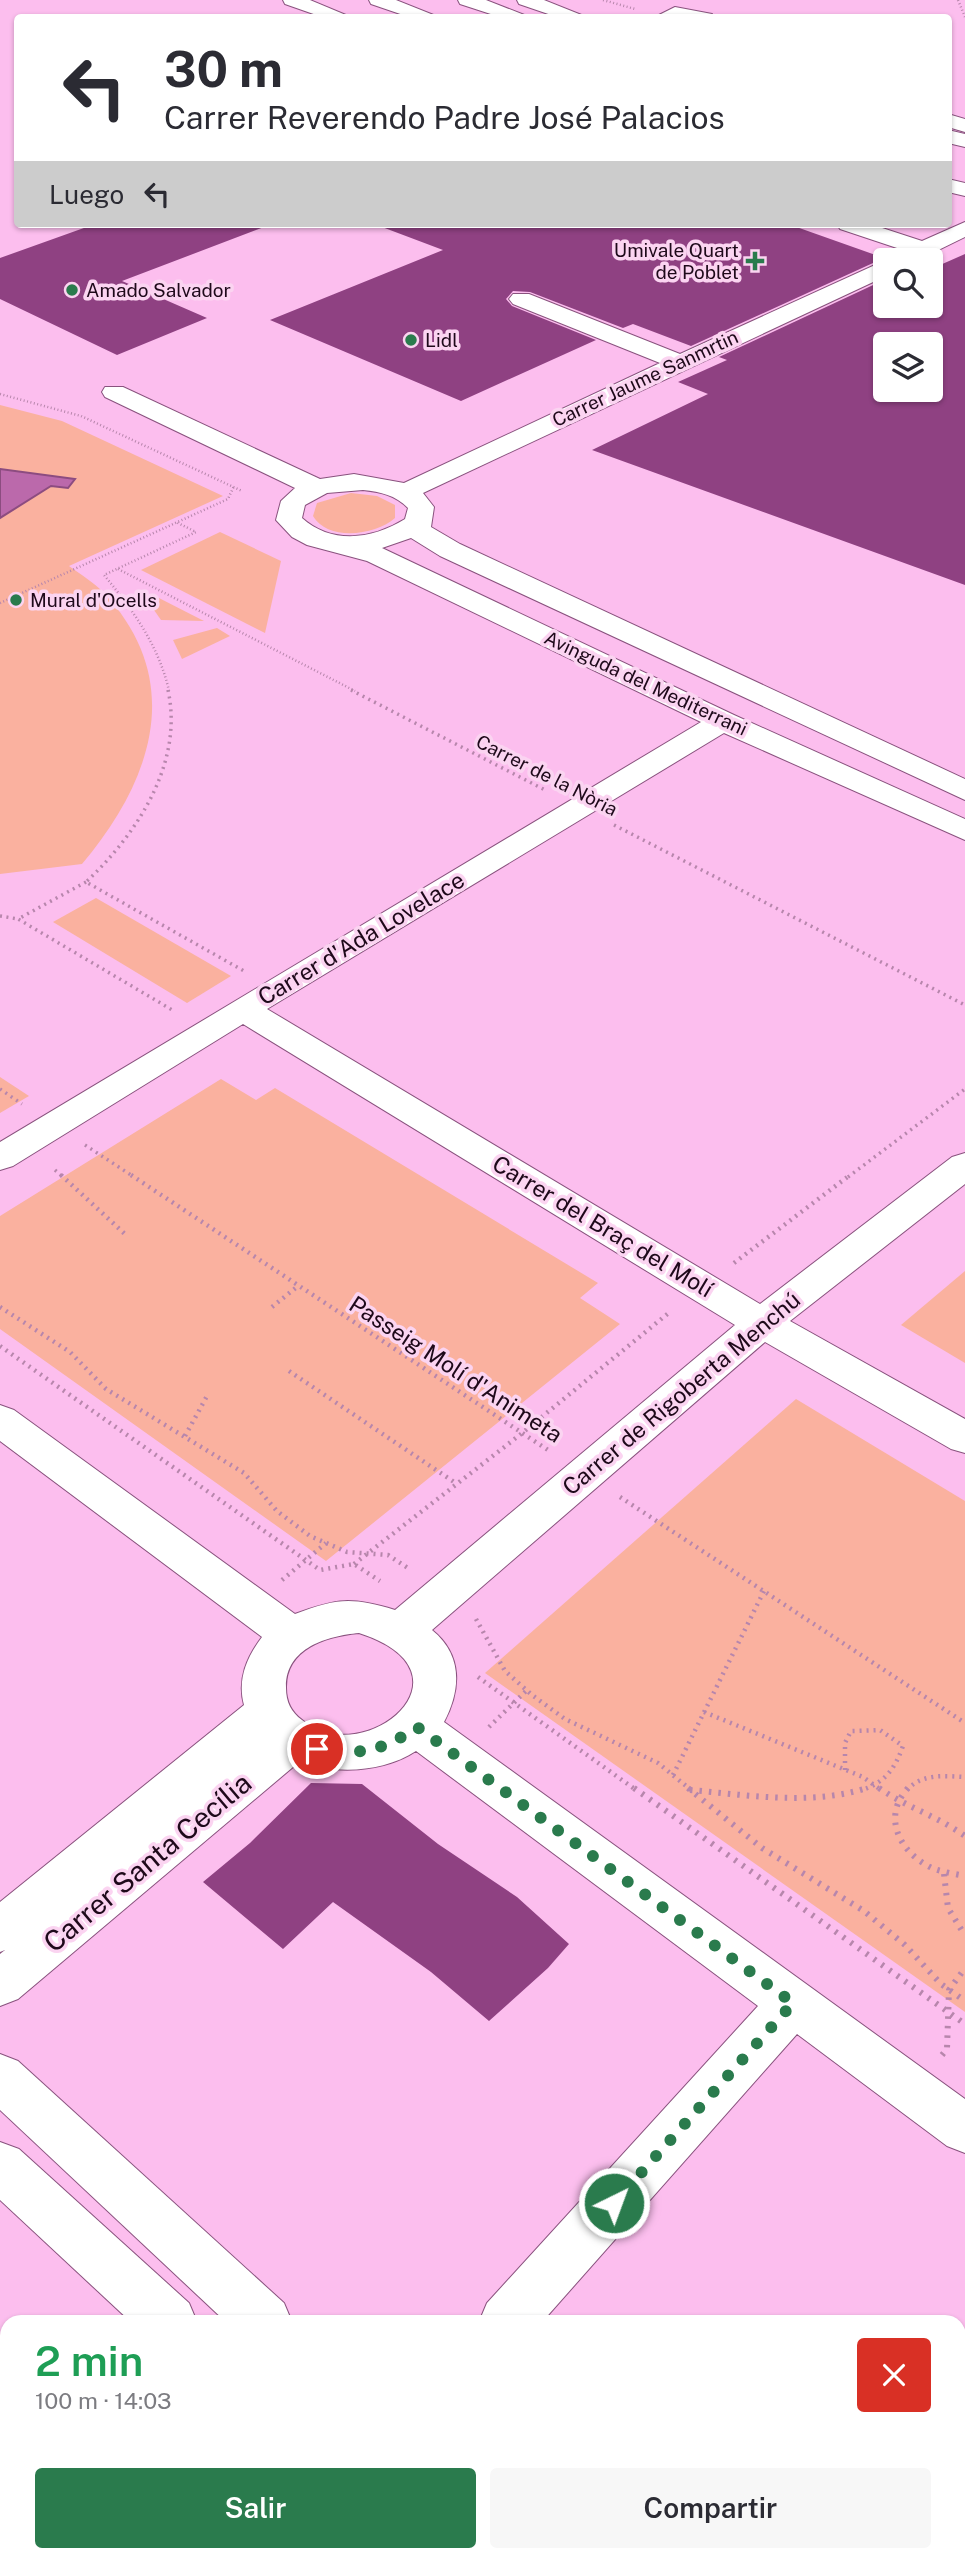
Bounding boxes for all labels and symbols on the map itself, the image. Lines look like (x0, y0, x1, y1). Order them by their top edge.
place label: Umivale Quart de Poblet (614, 239, 739, 283)
marker: Umivale Quart de Poblet (745, 251, 765, 271)
place label: Amado Salvador (86, 279, 231, 301)
marker: Amado Salvador (64, 282, 80, 298)
street label: Carrer Jaume Sanmrtin (549, 325, 741, 431)
place label: Lidl (425, 329, 458, 351)
marker: Lidl (403, 332, 419, 348)
place label: Mural d'Ocells (30, 589, 157, 611)
marker: Mural d'Ocells (8, 592, 24, 608)
street label: Avinguda del Mediterrani (541, 626, 751, 740)
street label: Carrer de la Nòria (473, 730, 621, 820)
street label: Carrer d'Ada Lovelace (253, 866, 469, 1010)
street label: Carrer del Braç del Molí (488, 1150, 718, 1303)
street label: Carrer de Rigoberta Menchú (557, 1286, 805, 1500)
street label: Passeig Molí d'Animeta (344, 1290, 568, 1448)
pin (287, 1719, 347, 1779)
street label: Carrer Santa Cecília (37, 1766, 257, 1958)
position arrow (577, 2166, 651, 2240)

